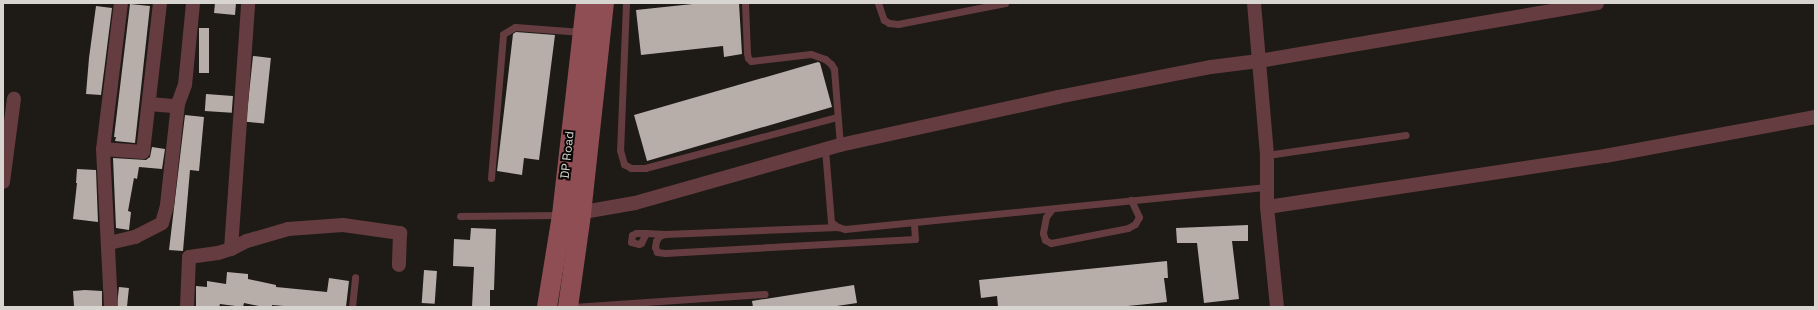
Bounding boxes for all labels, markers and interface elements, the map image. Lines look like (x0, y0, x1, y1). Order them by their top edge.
street label: DP Road (558, 131, 578, 179)

